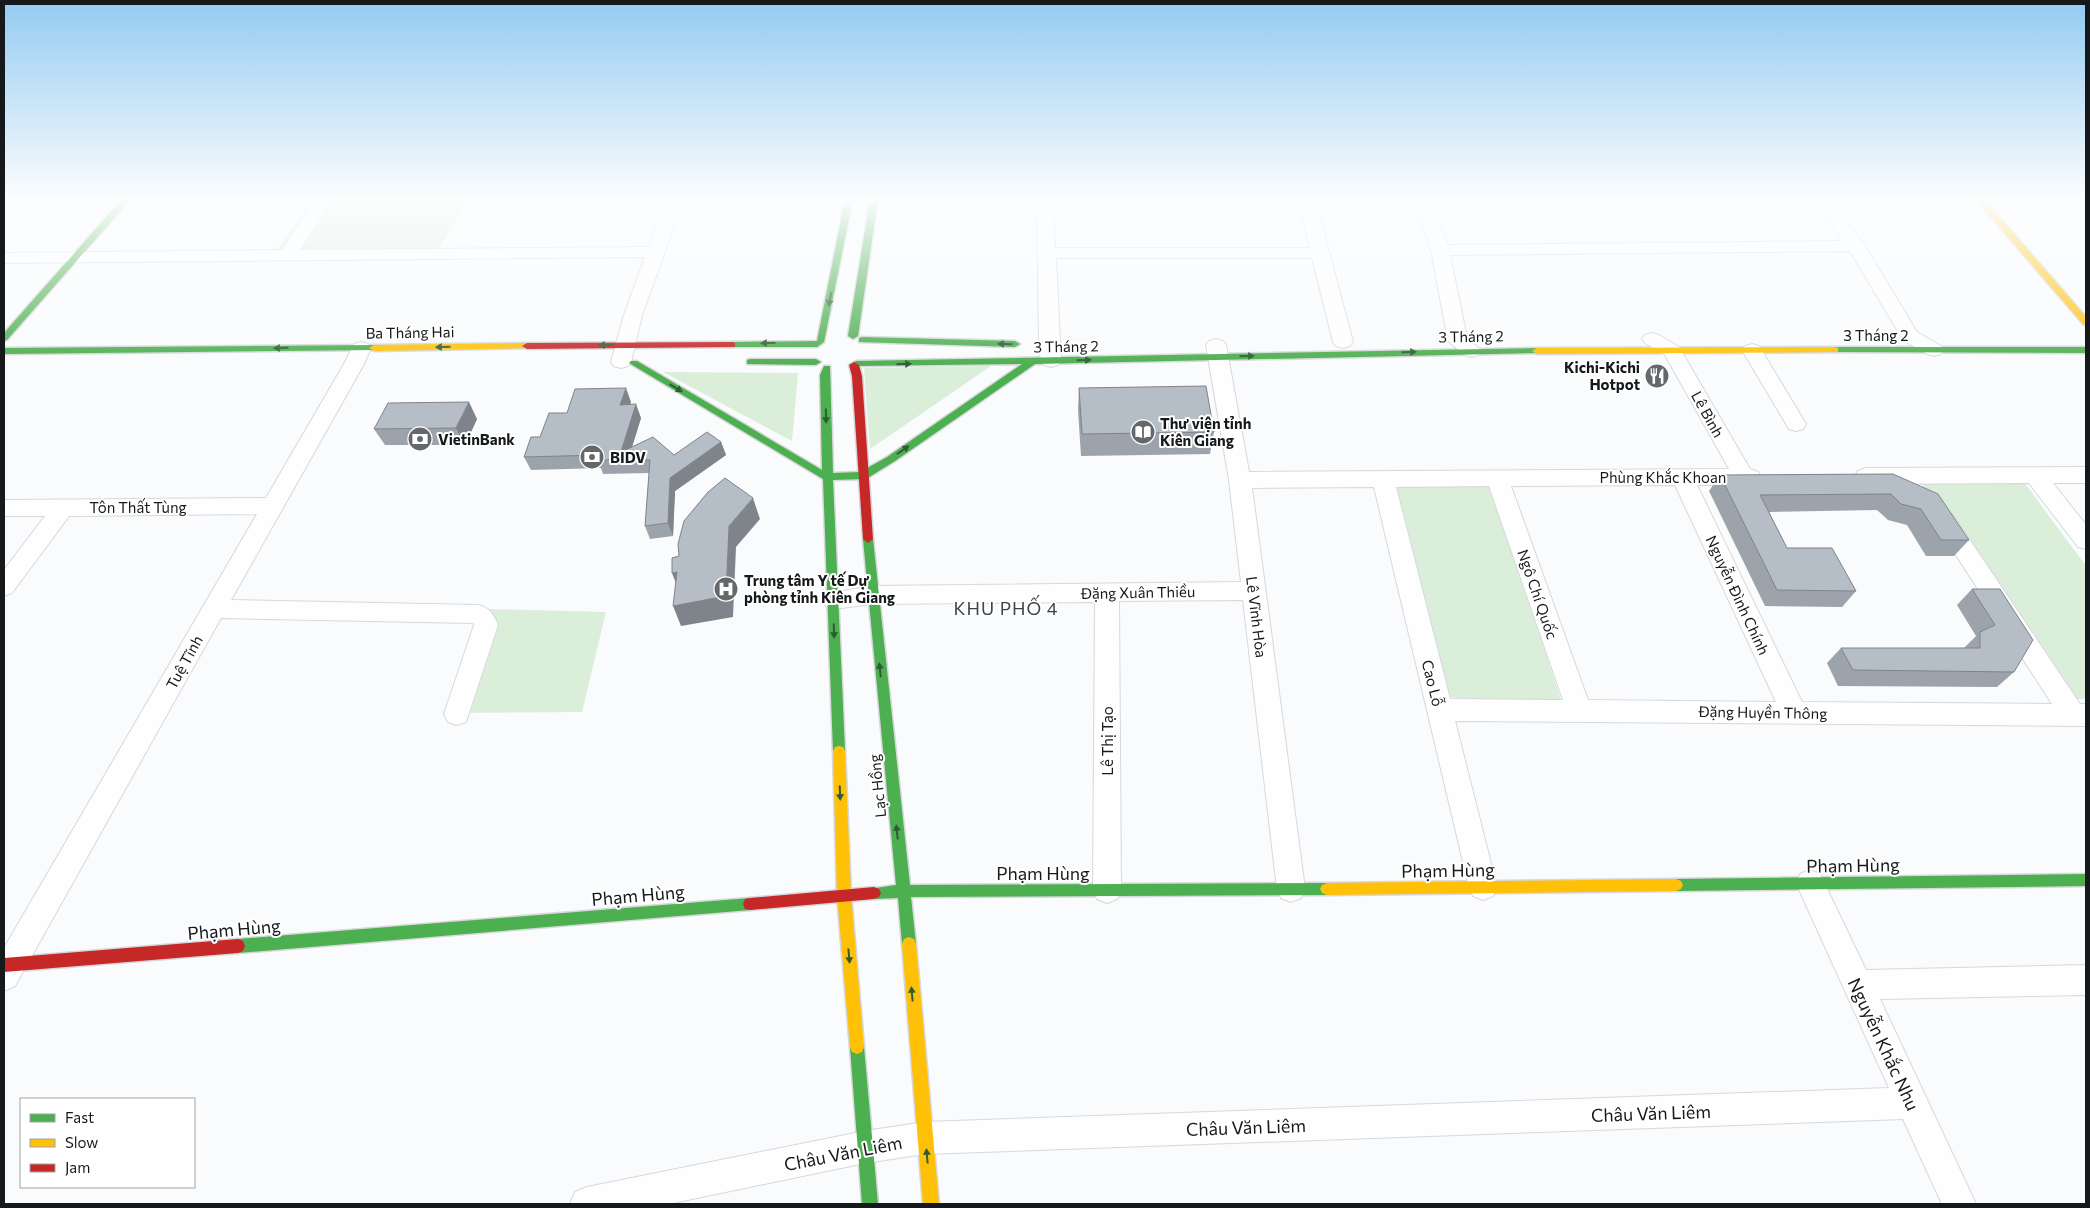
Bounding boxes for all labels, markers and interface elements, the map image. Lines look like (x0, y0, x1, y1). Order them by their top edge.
one-way arrow (825, 291, 833, 307)
street label: Ba Tháng Hai (365, 322, 455, 342)
street label: 3 Tháng 2 (1438, 326, 1504, 346)
street label: 3 Tháng 2 (1843, 326, 1909, 344)
street label: 3 Tháng 2 (1033, 336, 1099, 356)
one-way arrow (760, 339, 776, 347)
one-way arrow (997, 340, 1013, 348)
one-way arrow (598, 341, 614, 349)
one-way arrow (435, 343, 451, 351)
one-way arrow (273, 345, 289, 353)
one-way arrow (1402, 348, 1418, 356)
one-way arrow (1239, 352, 1255, 360)
one-way arrow (1077, 356, 1093, 364)
place label: Kichi-Kichi Hotpot (1564, 358, 1640, 393)
one-way arrow (897, 359, 913, 367)
restaurant icon: Kichi-Kichi Hotpot (1644, 363, 1670, 389)
one-way arrow (669, 383, 682, 392)
street label: Lê Bình (1688, 388, 1728, 440)
one-way arrow (822, 408, 830, 424)
place label: Thư viện tỉnh Kiên Giang (1160, 414, 1251, 449)
library icon: Thư viện tỉnh Kiên Giang (1130, 419, 1156, 445)
bank icon: VietinBank (407, 426, 433, 452)
place label: VietinBank (438, 430, 515, 448)
bank icon: BIDV (579, 444, 605, 470)
one-way arrow (896, 445, 910, 455)
place label: BIDV (610, 448, 646, 466)
street label: Phùng Khắc Khoan (1600, 468, 1726, 486)
street label: Tôn Thất Tùng (89, 498, 187, 516)
street label: Nguyễn Đình Chính (1702, 532, 1774, 658)
street label: Ngô Chí Quốc (1514, 547, 1562, 641)
place label: Trung tâm Y tế Dự phòng tỉnh Kiên Giang (744, 571, 895, 606)
street label: Lê Vĩnh Hòa (1243, 575, 1271, 659)
hospital icon: Trung tâm Y tế Dự phòng tỉnh Kiên Giang (713, 576, 739, 602)
street label: Đặng Xuân Thiều (1080, 582, 1195, 602)
district label: KHU PHỐ 4 (954, 595, 1058, 619)
one-way arrow (830, 623, 838, 639)
street label: Tuệ Tĩnh (162, 632, 206, 692)
street label: Cao Lỗ (1419, 658, 1447, 708)
one-way arrow (876, 662, 884, 678)
street label: Đặng Huyền Thông (1697, 702, 1828, 722)
street label: Lê Thị Tạo (1098, 706, 1116, 776)
street label: Lạc Hồng (865, 753, 889, 819)
one-way arrow (836, 786, 844, 802)
one-way arrow (893, 824, 901, 840)
street label: Phạm Hùng (1806, 853, 1900, 877)
street label: Phạm Hùng (1401, 858, 1495, 882)
street label: Phạm Hùng (996, 862, 1090, 884)
street label: Phạm Hùng (590, 880, 686, 910)
street label: Phạm Hùng (186, 914, 282, 944)
one-way arrow (845, 948, 853, 964)
street label: Nguyễn Khắc Nhu (1844, 974, 1924, 1114)
one-way arrow (908, 986, 916, 1002)
legend (20, 1098, 195, 1188)
street label: Châu Văn Liêm (1591, 1100, 1711, 1126)
text: Fast (65, 1108, 94, 1126)
street label: Châu Văn Liêm (1186, 1114, 1306, 1140)
street label: Châu Văn Liêm (782, 1131, 904, 1175)
text: Slow (65, 1133, 98, 1151)
one-way arrow (923, 1147, 931, 1163)
text: Jam (65, 1158, 90, 1176)

